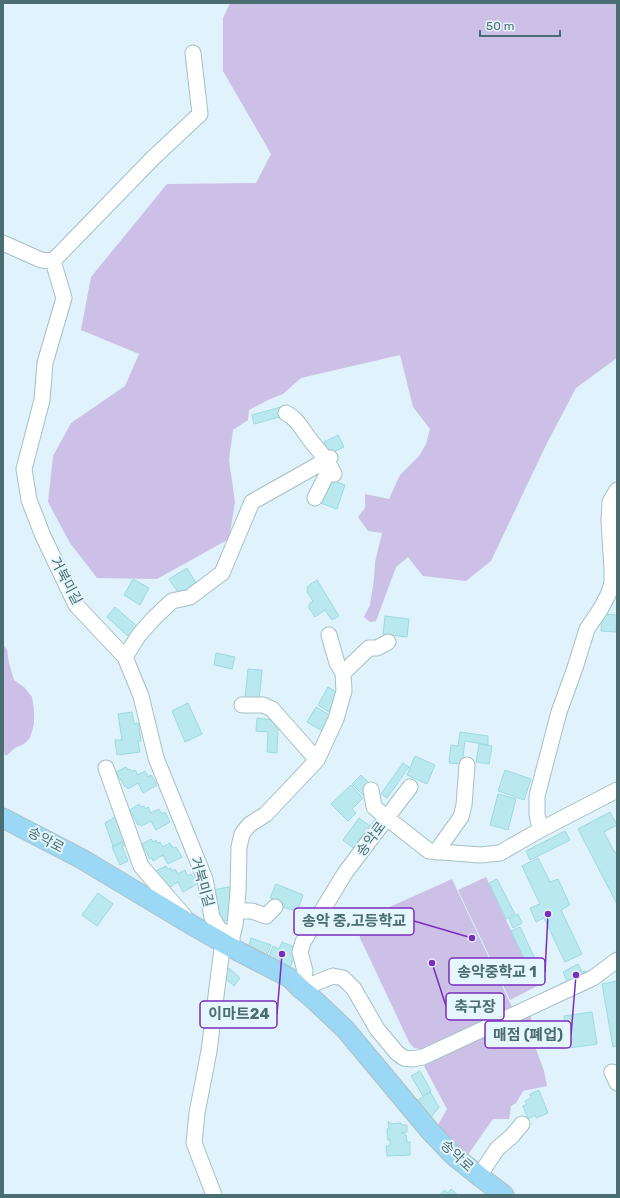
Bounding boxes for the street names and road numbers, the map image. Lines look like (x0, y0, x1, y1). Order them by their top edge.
street label: 거북미길 (46, 554, 86, 608)
street label: 송악로 (353, 818, 389, 860)
street label: 송악로 (25, 823, 67, 857)
street label: 거북미길 (187, 855, 217, 909)
street label: 송악로 (437, 1137, 477, 1175)

